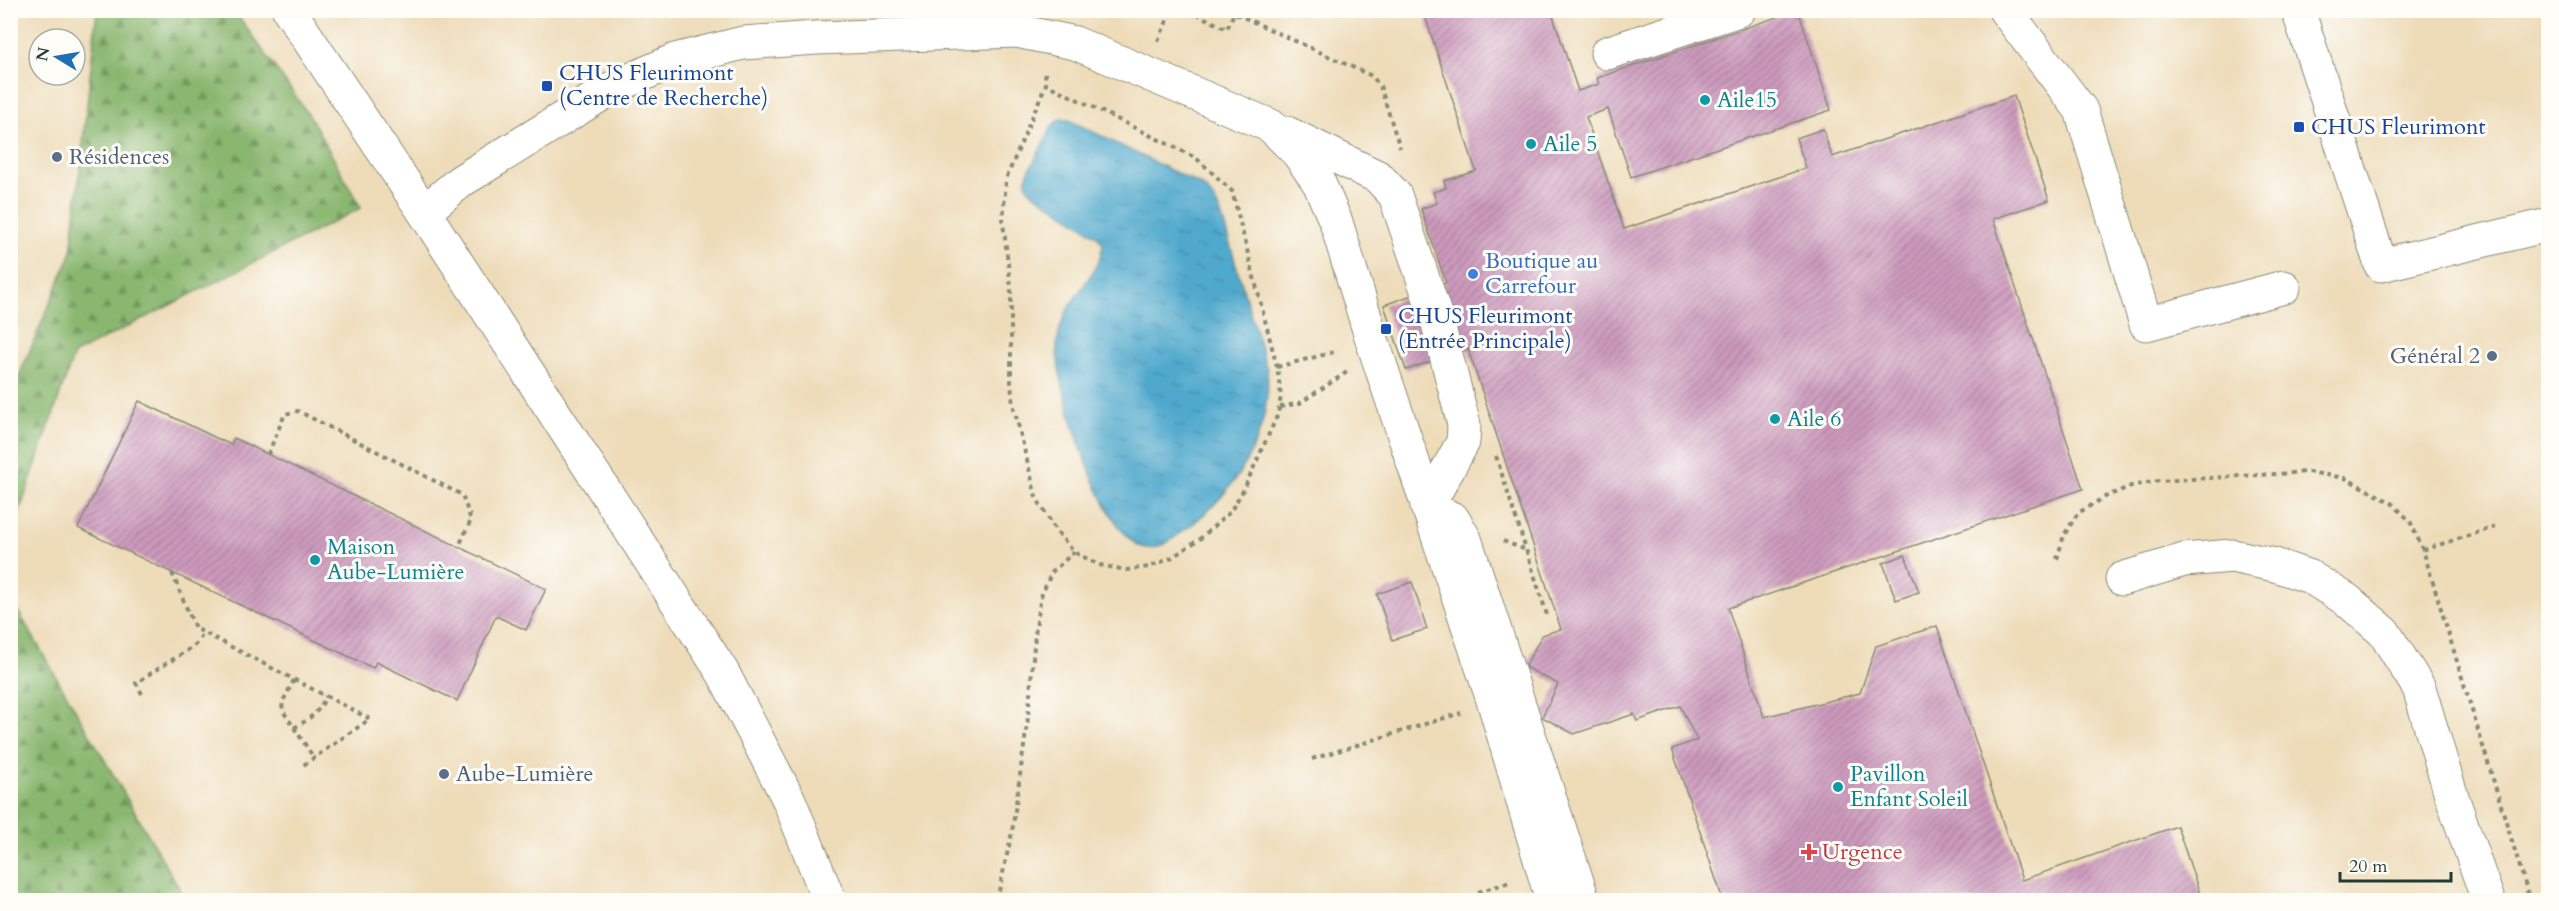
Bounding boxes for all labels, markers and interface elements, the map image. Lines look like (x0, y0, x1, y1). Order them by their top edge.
north arrow (27, 27, 87, 87)
text: N (31, 45, 55, 63)
place label: CHUS Fleurimont (Centre de Recherche) (559, 58, 768, 113)
marker: CHUS Fleurimont (Centre de Recherche) (540, 79, 554, 93)
place label: Aile15 (1717, 85, 1777, 115)
marker: Aile15 (1698, 93, 1712, 107)
place label: CHUS Fleurimont (2311, 112, 2486, 142)
marker: CHUS Fleurimont (2292, 120, 2306, 134)
place label: Aile 5 (1543, 129, 1598, 159)
marker: Aile 5 (1524, 137, 1538, 151)
place label: Résidences (69, 142, 169, 172)
marker: Résidences (50, 150, 64, 164)
place label: Boutique au Carrefour (1485, 246, 1598, 301)
marker: Boutique au Carrefour (1466, 267, 1480, 281)
place label: CHUS Fleurimont (Entrée Principale) (1398, 301, 1573, 356)
marker: CHUS Fleurimont (Entrée Principale) (1379, 322, 1393, 336)
place label: Général 2 (2390, 341, 2480, 371)
marker: Général 2 (2485, 349, 2499, 363)
place label: Aile 6 (1787, 404, 1842, 434)
marker: Aile 6 (1768, 412, 1782, 426)
place label: Maison Aube-Lumière (327, 532, 465, 587)
marker: Maison Aube-Lumière (308, 553, 322, 567)
place label: Aube-Lumière (456, 759, 594, 789)
place label: Pavillon Enfant Soleil (1850, 759, 1968, 814)
marker: Aube-Lumière (437, 767, 451, 781)
marker: Pavillon Enfant Soleil (1831, 780, 1845, 794)
place label: Urgence (1822, 837, 1903, 867)
marker: Urgence (1800, 843, 1818, 861)
scale bar (2340, 845, 2451, 883)
text: 20 m (2349, 854, 2388, 879)

